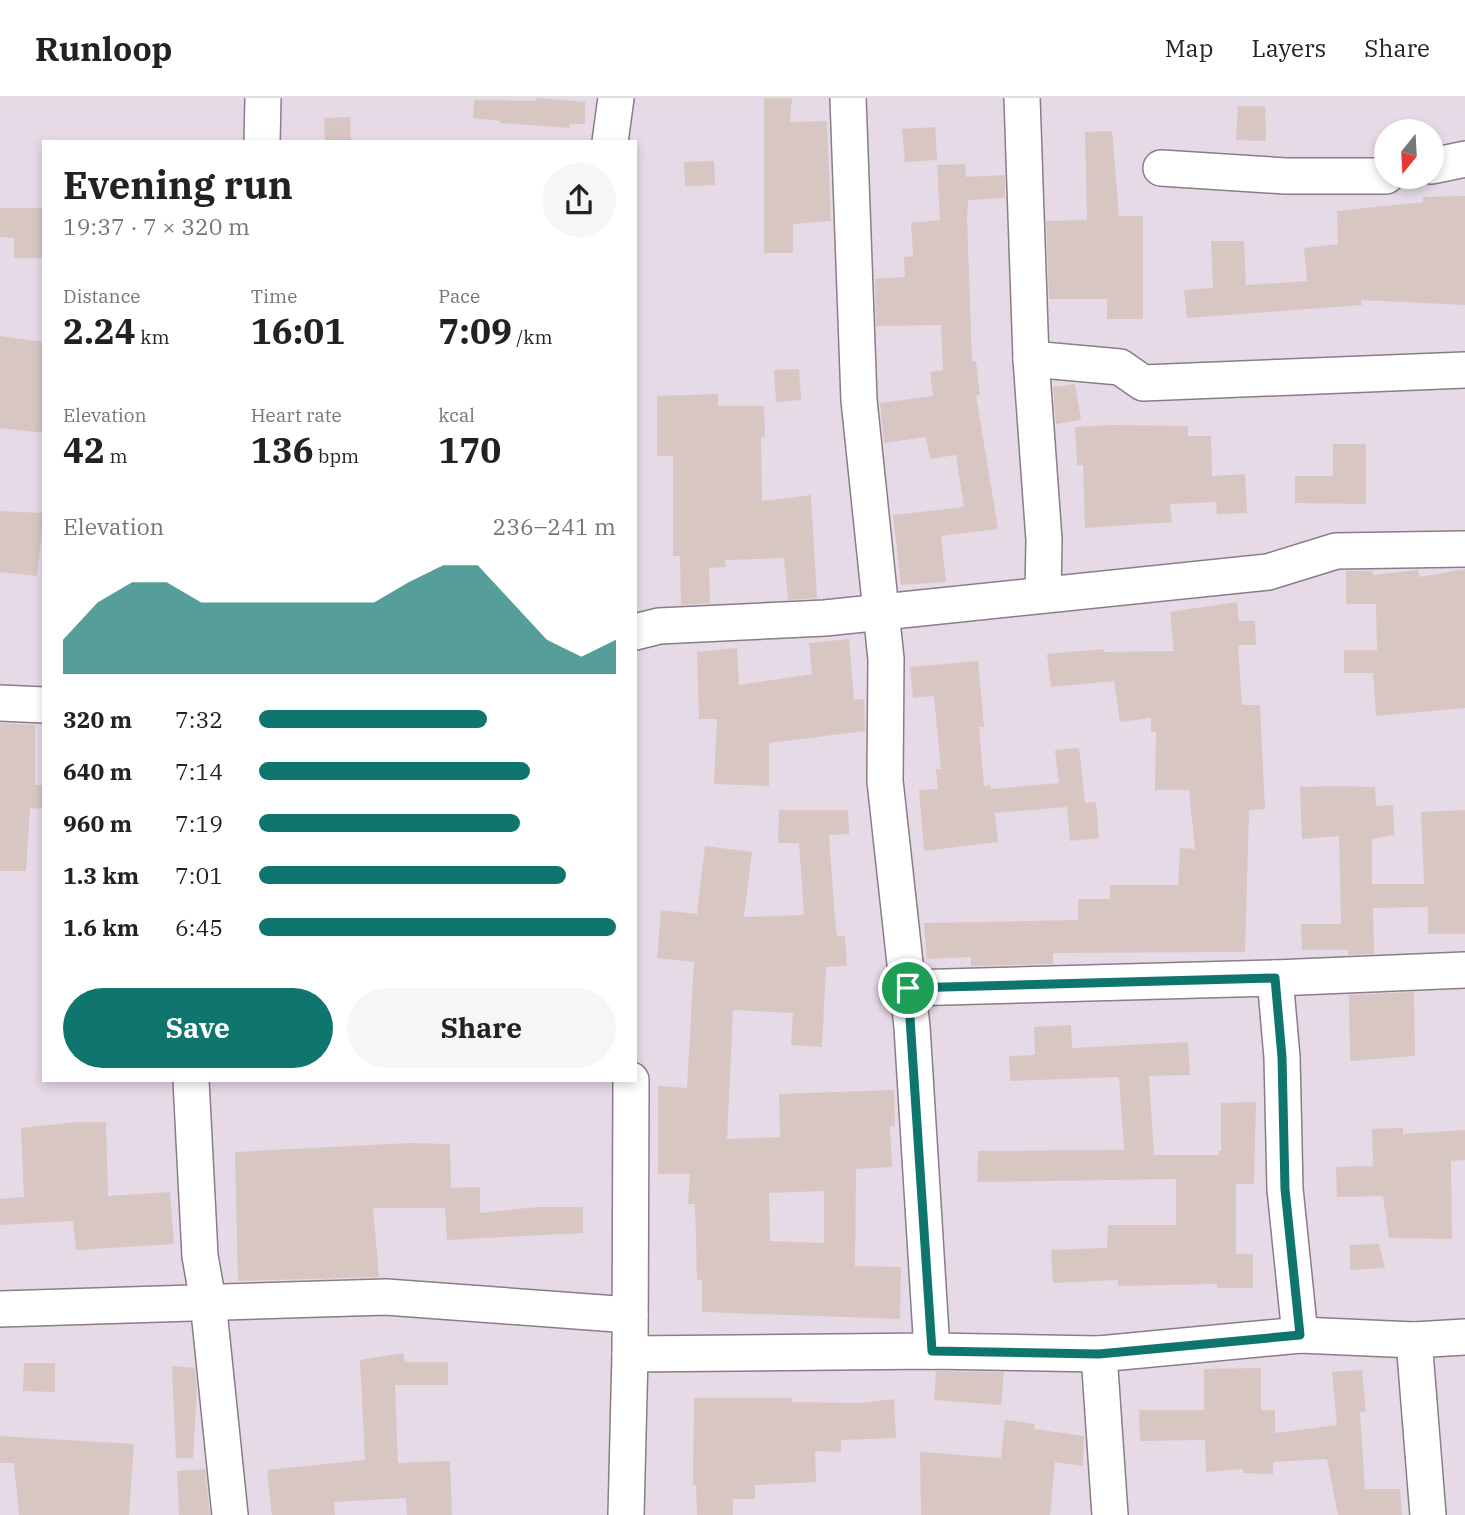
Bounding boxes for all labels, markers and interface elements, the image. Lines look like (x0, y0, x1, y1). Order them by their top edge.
text: Runloop (35, 27, 173, 70)
text: Map (1165, 32, 1213, 64)
text: Layers (1251, 32, 1326, 64)
text: Share (1364, 32, 1430, 64)
north arrow (1374, 119, 1444, 189)
map controls (1374, 119, 1444, 189)
text: Evening run (63, 160, 293, 209)
button: share (542, 163, 616, 237)
text: 19:37 · 7 × 320 m (63, 211, 250, 241)
text: Distance (63, 284, 141, 308)
text: Time (251, 284, 297, 308)
text: Pace (438, 284, 480, 308)
text: 2.24 (63, 308, 136, 354)
text: 16:01 (251, 308, 345, 354)
text: 7:09 (438, 308, 512, 354)
text: km (136, 325, 170, 349)
text: /km (512, 325, 553, 349)
text: Elevation (63, 403, 147, 427)
text: Heart rate (251, 403, 342, 427)
text: kcal (438, 403, 475, 427)
text: 42 (63, 427, 105, 473)
text: 136 (251, 427, 314, 473)
text: 170 (438, 427, 501, 473)
text: m (105, 444, 128, 468)
text: bpm (314, 444, 359, 468)
text: Elevation (63, 511, 164, 541)
text: 236–241 m (492, 511, 616, 541)
text: 320 m (63, 704, 132, 734)
text: 7:32 (175, 704, 223, 734)
text: 640 m (63, 756, 132, 786)
text: 7:14 (175, 756, 223, 786)
text: 960 m (63, 808, 132, 838)
text: 7:19 (175, 808, 223, 838)
text: 1.3 km (63, 860, 139, 890)
text: 7:01 (175, 860, 223, 890)
text: 1.6 km (63, 912, 139, 942)
text: 6:45 (175, 912, 223, 942)
pin (878, 958, 938, 1018)
icon: arrive (889, 969, 927, 1007)
button: Save (63, 988, 333, 1068)
button: Share (347, 988, 616, 1068)

